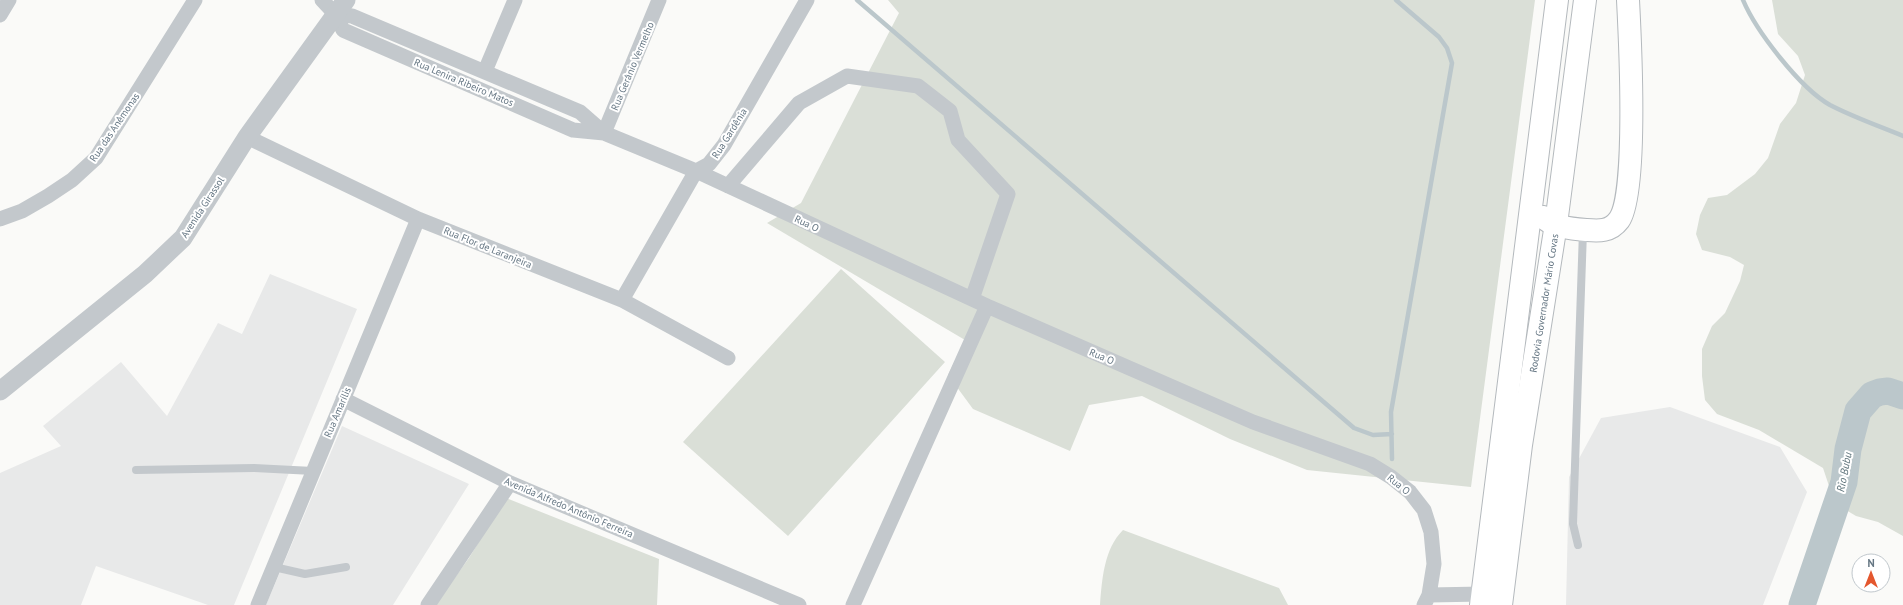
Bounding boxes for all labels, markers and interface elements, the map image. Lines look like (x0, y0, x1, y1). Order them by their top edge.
street label: Rua Gerânio Vermelho (608, 20, 657, 112)
street label: Rua Lenira Ribeiro Matos (412, 56, 515, 109)
street label: Rua das Anêmonas (87, 90, 142, 164)
street label: Rua Gardênia (709, 106, 750, 161)
street label: Avenida Girassol (178, 174, 227, 240)
street label: Rua O (792, 212, 821, 235)
street label: Rua Flor de Laranjeira (442, 224, 534, 271)
street label: Rodovia Governador Mário Covas (1527, 233, 1561, 373)
street label: Rua O (1087, 345, 1116, 368)
street label: Rua Amarílis (321, 385, 354, 439)
water label: Rio Bubu (1833, 450, 1855, 493)
street label: Rua O (1385, 471, 1413, 498)
street label: Avenida Alfredo Antônio Ferreira (502, 474, 635, 541)
north arrow (1851, 553, 1891, 593)
text: N (1867, 556, 1875, 570)

